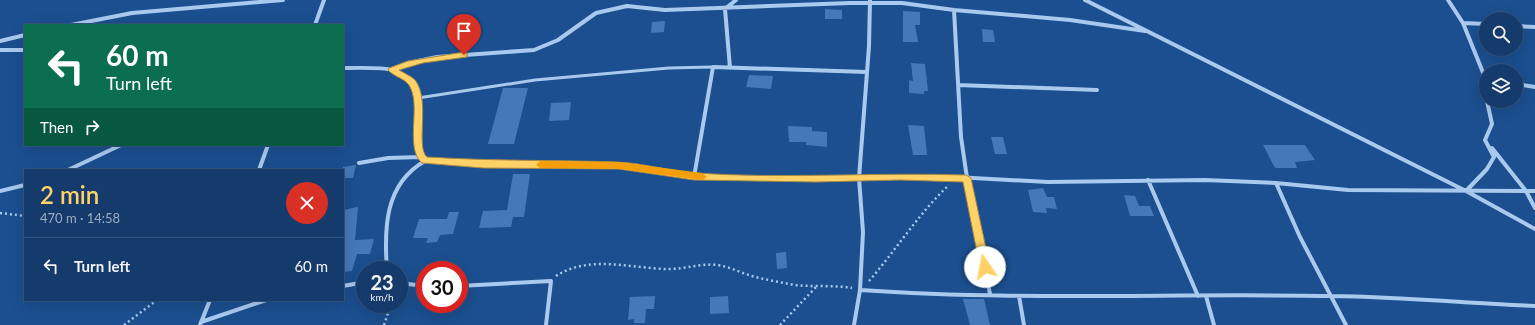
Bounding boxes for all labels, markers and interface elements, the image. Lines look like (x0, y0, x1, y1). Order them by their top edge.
map controls (1479, 12, 1523, 108)
button: search (1479, 12, 1523, 56)
pin (447, 14, 481, 55)
icon: arrive (453, 20, 475, 42)
text: 60 m (106, 38, 169, 72)
icon: left (40, 40, 92, 92)
button: layers (1479, 64, 1523, 108)
text: Turn left (106, 72, 172, 94)
icon: right (81, 116, 103, 138)
text: Then (40, 118, 73, 136)
text: 2 min (40, 180, 99, 209)
button: close (286, 182, 328, 224)
text: 470 m · 14:58 (40, 210, 120, 226)
position arrow (964, 246, 1006, 288)
icon: left (40, 255, 62, 277)
text: Turn left (74, 257, 130, 275)
text: 60 m (294, 257, 328, 275)
speed limit sign: 30 (416, 261, 468, 313)
text: 23 (370, 270, 394, 294)
text: km/h (370, 291, 394, 303)

